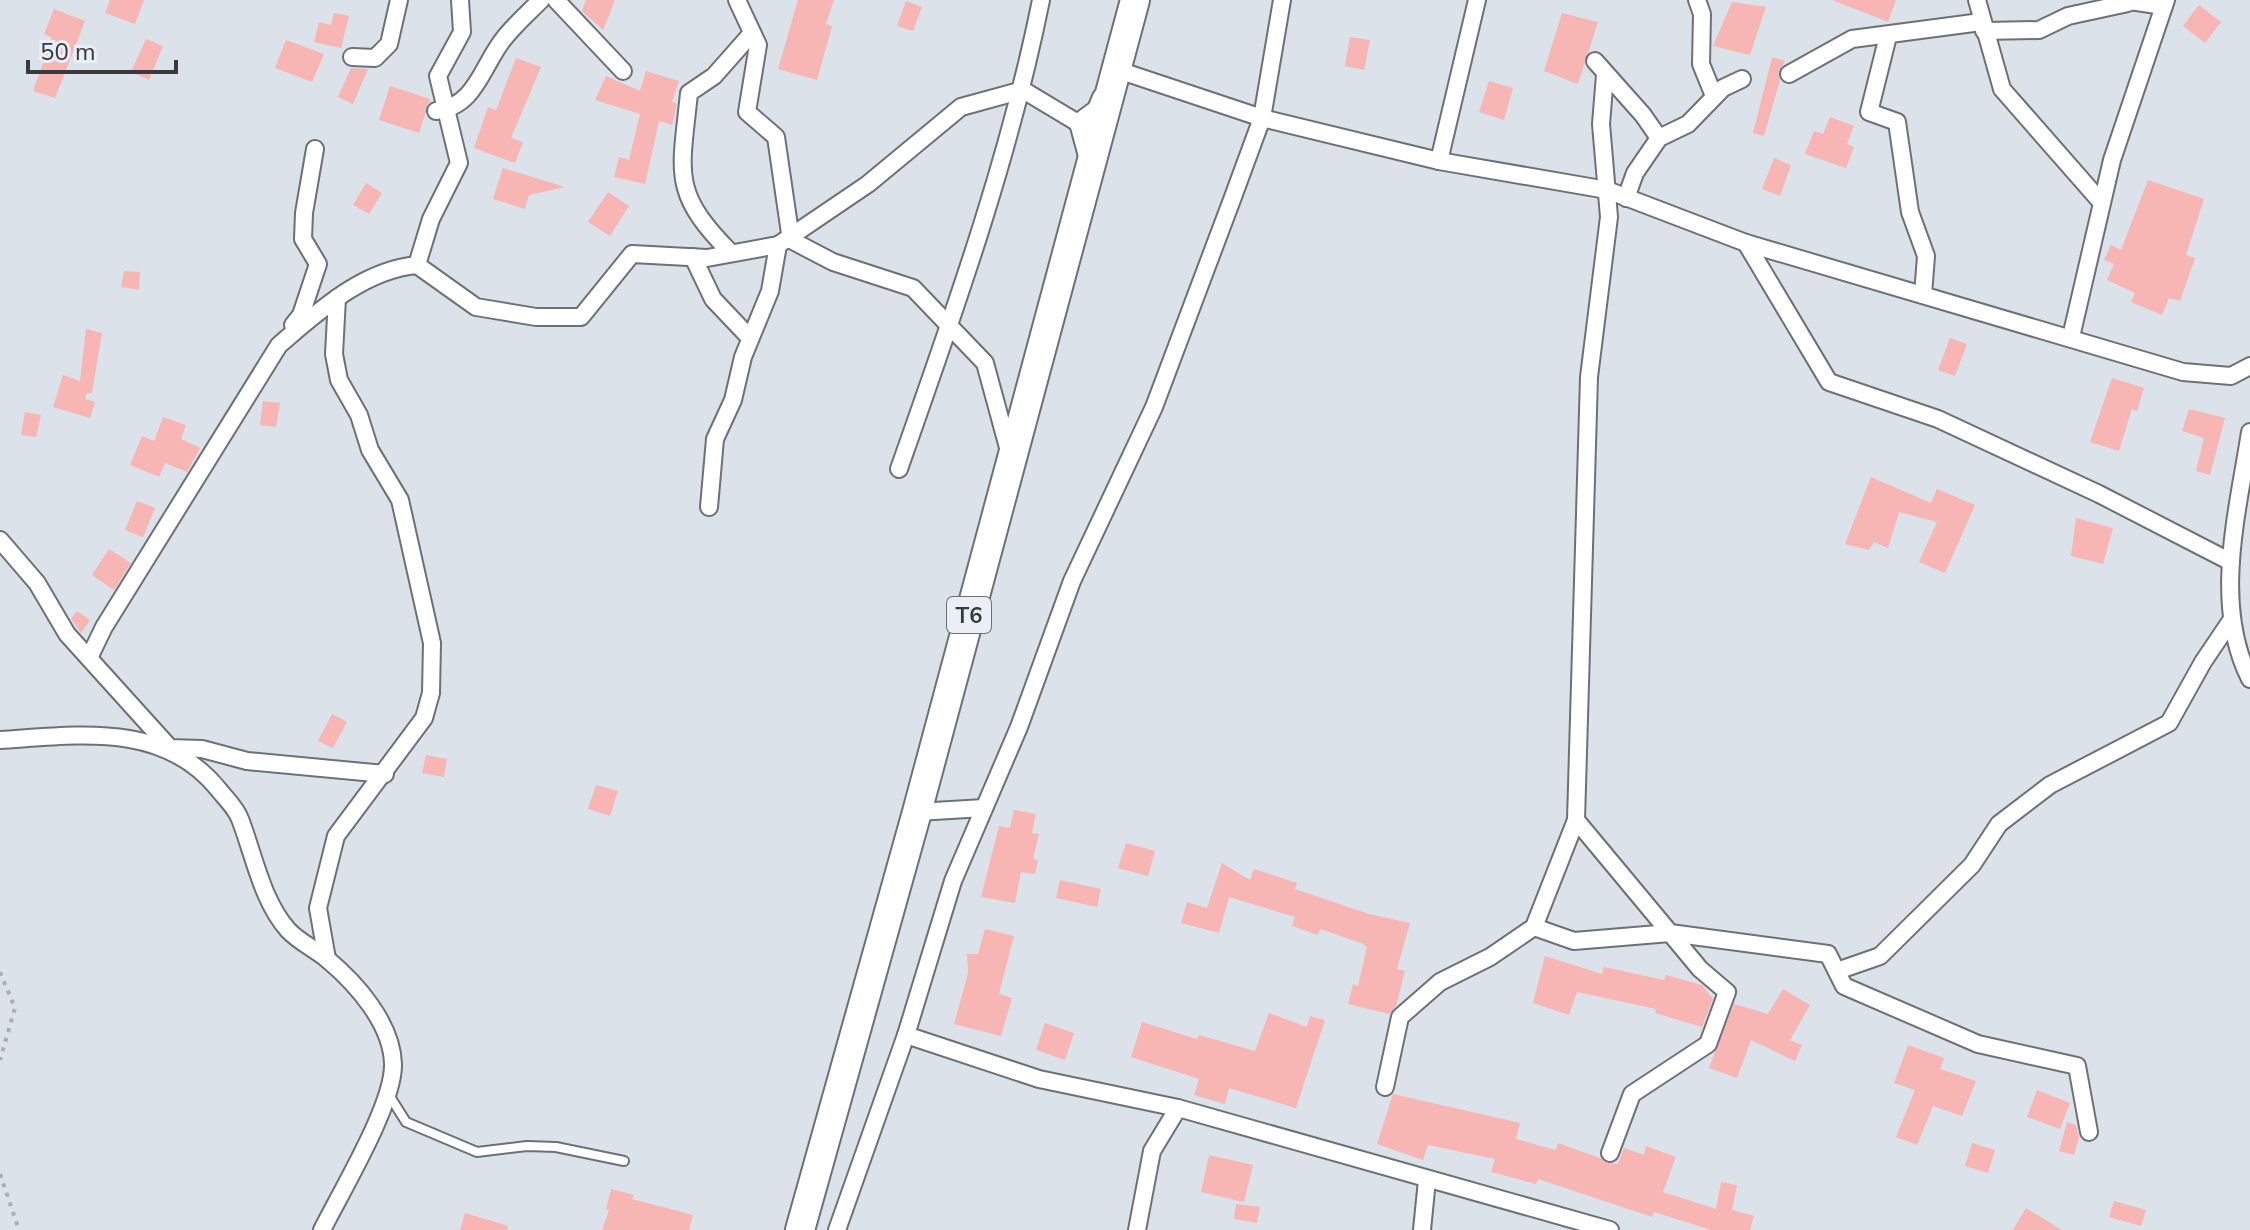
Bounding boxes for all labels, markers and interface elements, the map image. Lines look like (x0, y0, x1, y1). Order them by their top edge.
scale bar (28, 24, 176, 74)
text: 50 m (40, 36, 96, 68)
road number: T6 (947, 597, 991, 633)

